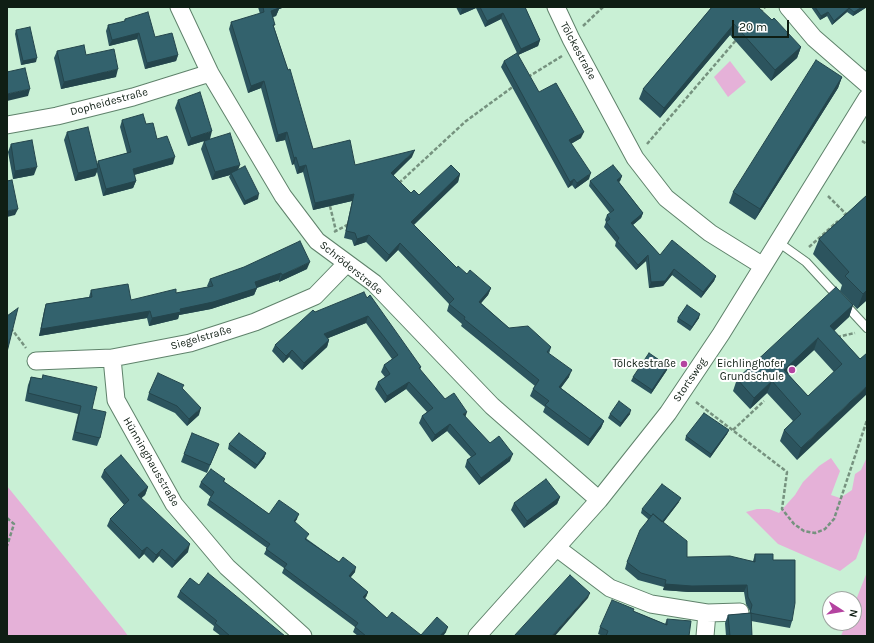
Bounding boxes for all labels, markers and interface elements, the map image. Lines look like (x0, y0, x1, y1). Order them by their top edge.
scale bar (734, 12, 791, 38)
street label: Tölckestraße (557, 20, 599, 82)
text: 20 m (739, 20, 767, 34)
street label: Dopheidestraße (69, 85, 149, 119)
street label: Schröderstraße (317, 239, 385, 297)
street label: Siegelstraße (169, 323, 233, 353)
street label: Stortsweg (670, 355, 710, 405)
place label: Tölckestraße (612, 357, 676, 371)
place label: Eichlinghofer Grundschule (717, 357, 784, 383)
marker: Tölckestraße (679, 359, 689, 369)
marker: Eichlinghofer Grundschule (787, 365, 797, 375)
street label: Hünninghausstraße (120, 415, 182, 509)
north arrow (822, 591, 862, 631)
text: N (846, 608, 860, 619)

